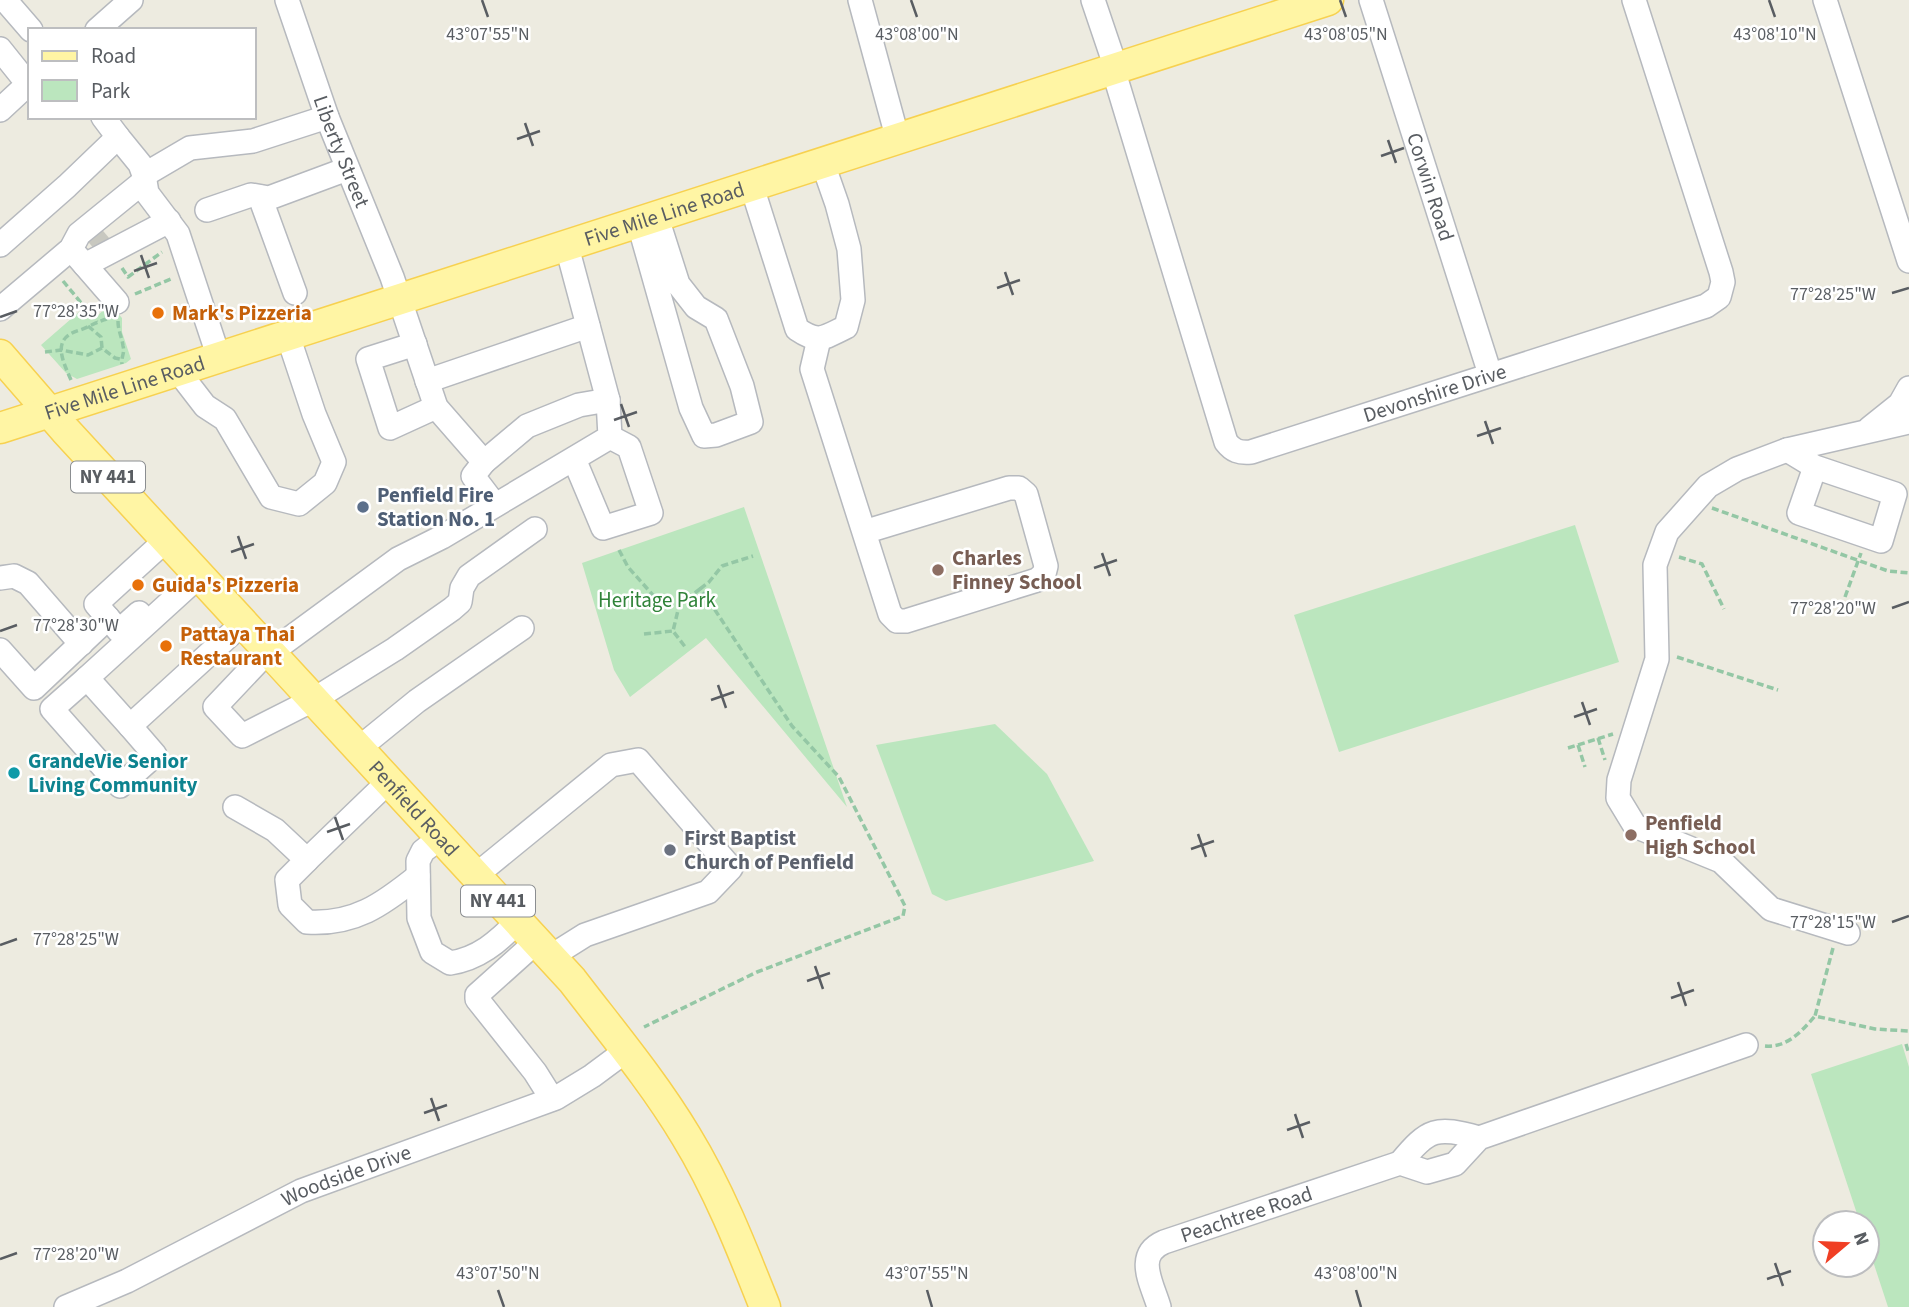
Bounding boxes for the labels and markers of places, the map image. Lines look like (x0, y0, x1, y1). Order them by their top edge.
place label: Mark's Pizzeria (172, 298, 312, 328)
marker: Mark's Pizzeria (150, 305, 166, 321)
place label: Penfield Fire Station No. 1 (377, 480, 495, 534)
marker: Penfield Fire Station No. 1 (355, 499, 371, 515)
place label: Charles Finney School (952, 543, 1082, 597)
marker: Charles Finney School (930, 562, 946, 578)
place label: Guida's Pizzeria (152, 570, 299, 600)
marker: Guida's Pizzeria (130, 577, 146, 593)
place label: Pattaya Thai Restaurant (180, 619, 295, 673)
marker: Pattaya Thai Restaurant (158, 638, 174, 654)
place label: GrandeVie Senior Living Community (28, 746, 198, 800)
marker: GrandeVie Senior Living Community (6, 765, 22, 781)
place label: Penfield High School (1645, 808, 1755, 862)
place label: First Baptist Church of Penfield (684, 823, 854, 877)
marker: Penfield High School (1623, 827, 1639, 843)
marker: First Baptist Church of Penfield (662, 842, 678, 858)

